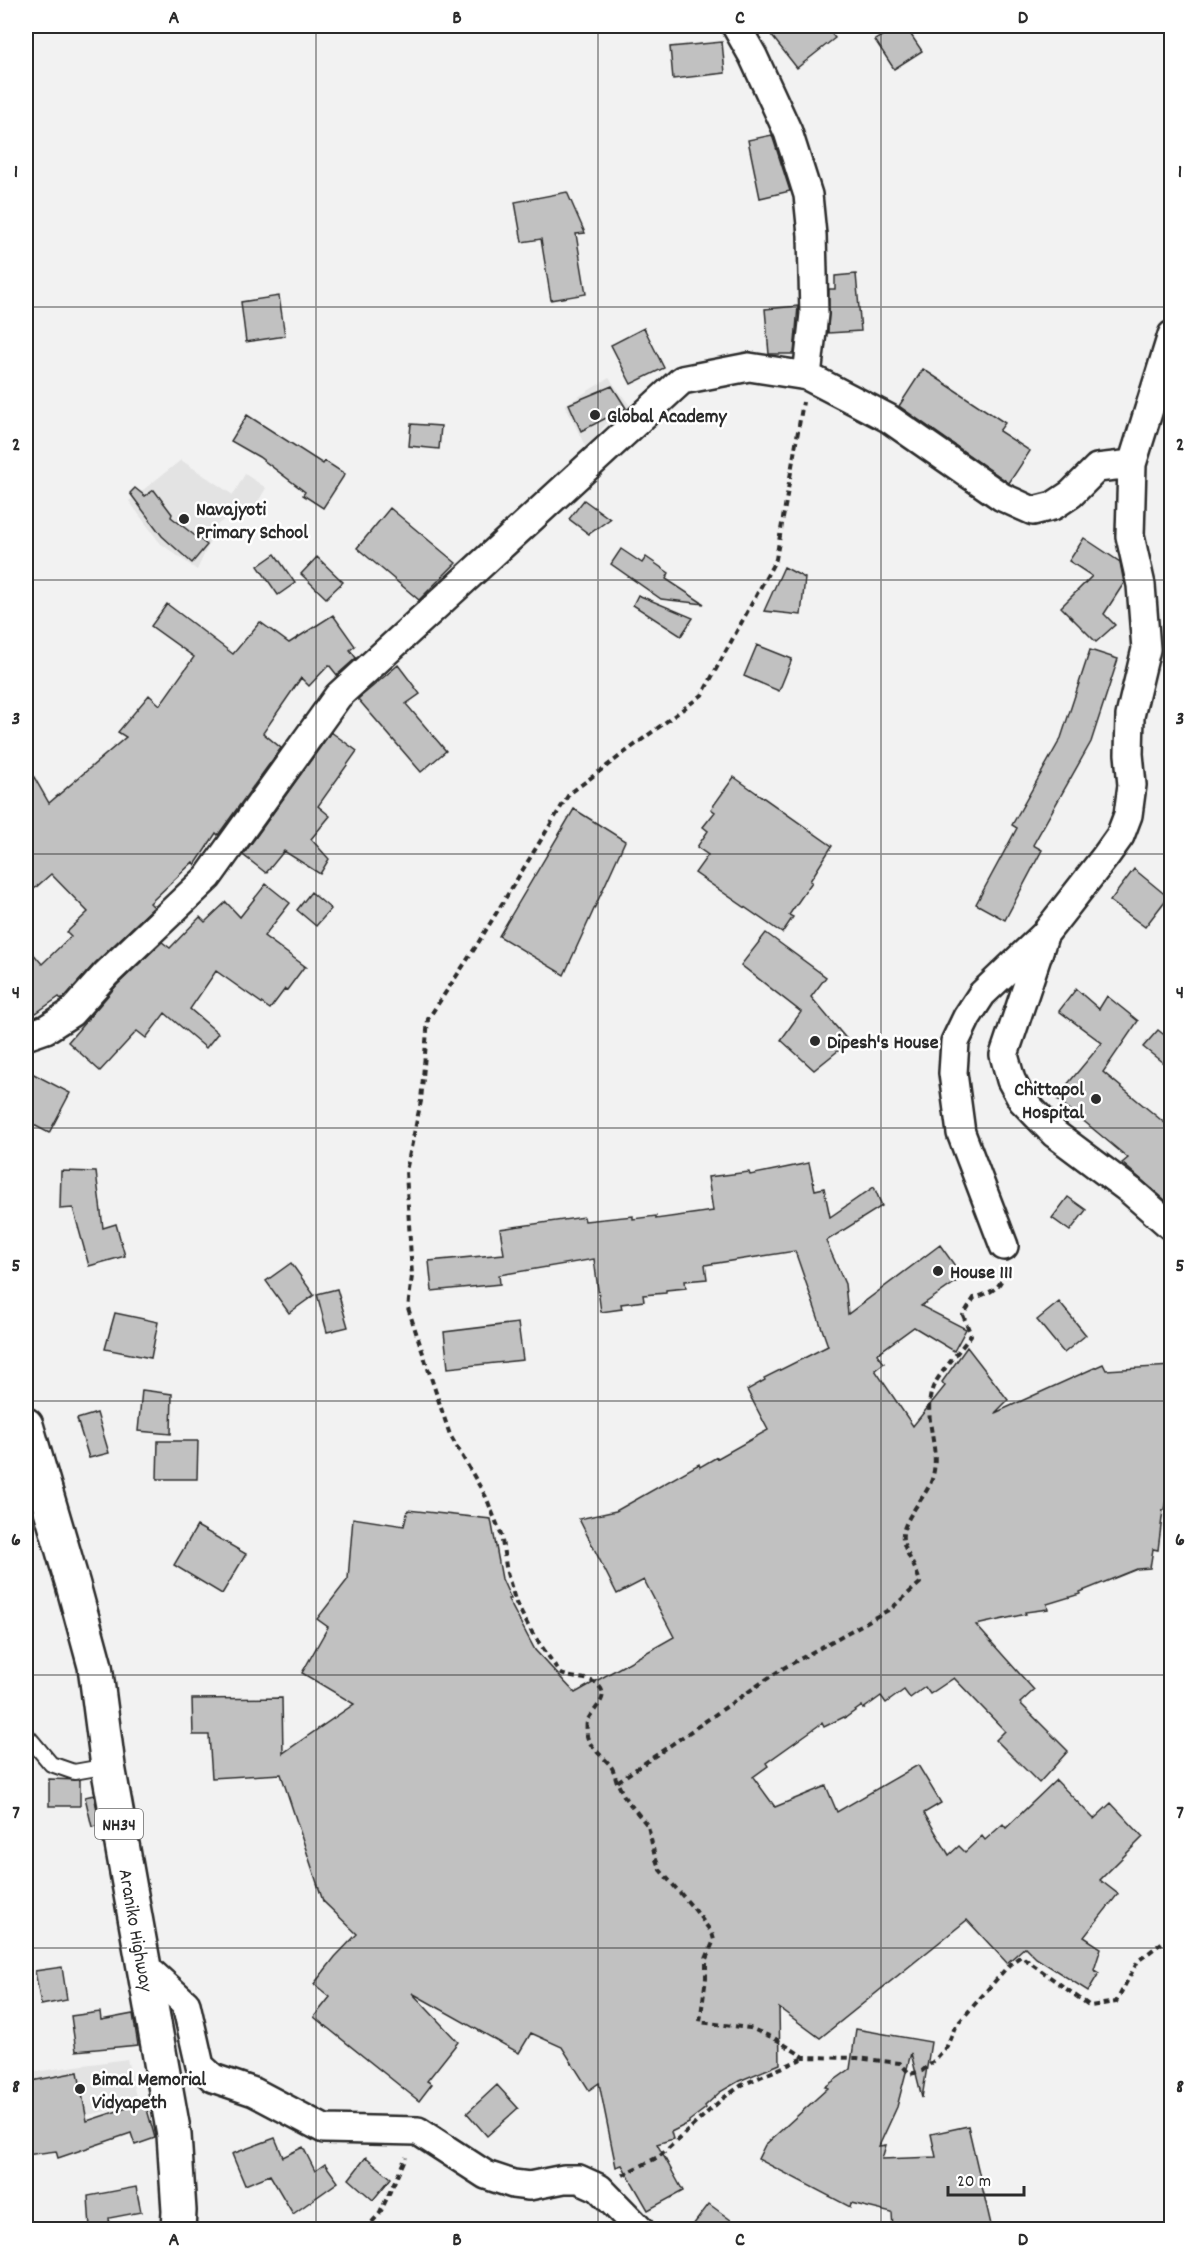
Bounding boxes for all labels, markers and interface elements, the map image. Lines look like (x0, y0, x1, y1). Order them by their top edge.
text: A (169, 5, 180, 33)
text: B (452, 5, 462, 33)
text: C (735, 5, 745, 33)
text: D (1018, 5, 1029, 33)
text: 1 (14, 159, 18, 187)
text: 1 (1178, 159, 1182, 187)
place label: Global Academy (607, 404, 727, 432)
marker: Global Academy (588, 408, 602, 422)
text: 2 (12, 432, 20, 460)
text: 2 (1176, 432, 1184, 460)
place label: Navajyoti Primary School (196, 497, 308, 548)
marker: Navajyoti Primary School (177, 512, 191, 526)
text: 3 (12, 706, 20, 734)
text: 3 (1176, 706, 1184, 734)
text: 4 (12, 980, 20, 1008)
text: 4 (1176, 980, 1184, 1008)
place label: Dipesh's House (827, 1030, 939, 1058)
marker: Dipesh's House (808, 1034, 822, 1048)
place label: Chittapol Hospital (1014, 1077, 1084, 1128)
marker: Chittapol Hospital (1089, 1092, 1103, 1106)
text: 5 (11, 1253, 21, 1281)
text: 5 (1175, 1253, 1185, 1281)
place label: House 111 (950, 1260, 1013, 1288)
marker: House 111 (931, 1264, 945, 1278)
text: 6 (11, 1527, 21, 1555)
text: 6 (1175, 1527, 1185, 1555)
text: 7 (12, 1800, 20, 1828)
text: 7 (1176, 1800, 1184, 1828)
road number: NH34 (95, 1809, 143, 1839)
street label: Araniko Highway (109, 1867, 159, 1995)
place label: Bimal Memorial Vidyapeth (92, 2067, 206, 2118)
text: 8 (12, 2074, 20, 2102)
text: 8 (1176, 2074, 1184, 2102)
marker: Bimal Memorial Vidyapeth (73, 2082, 87, 2096)
scale bar (948, 2159, 1024, 2197)
text: 20 m (957, 2170, 991, 2195)
text: A (169, 2227, 180, 2255)
text: B (452, 2227, 462, 2255)
text: C (735, 2227, 745, 2255)
text: D (1018, 2227, 1029, 2255)

